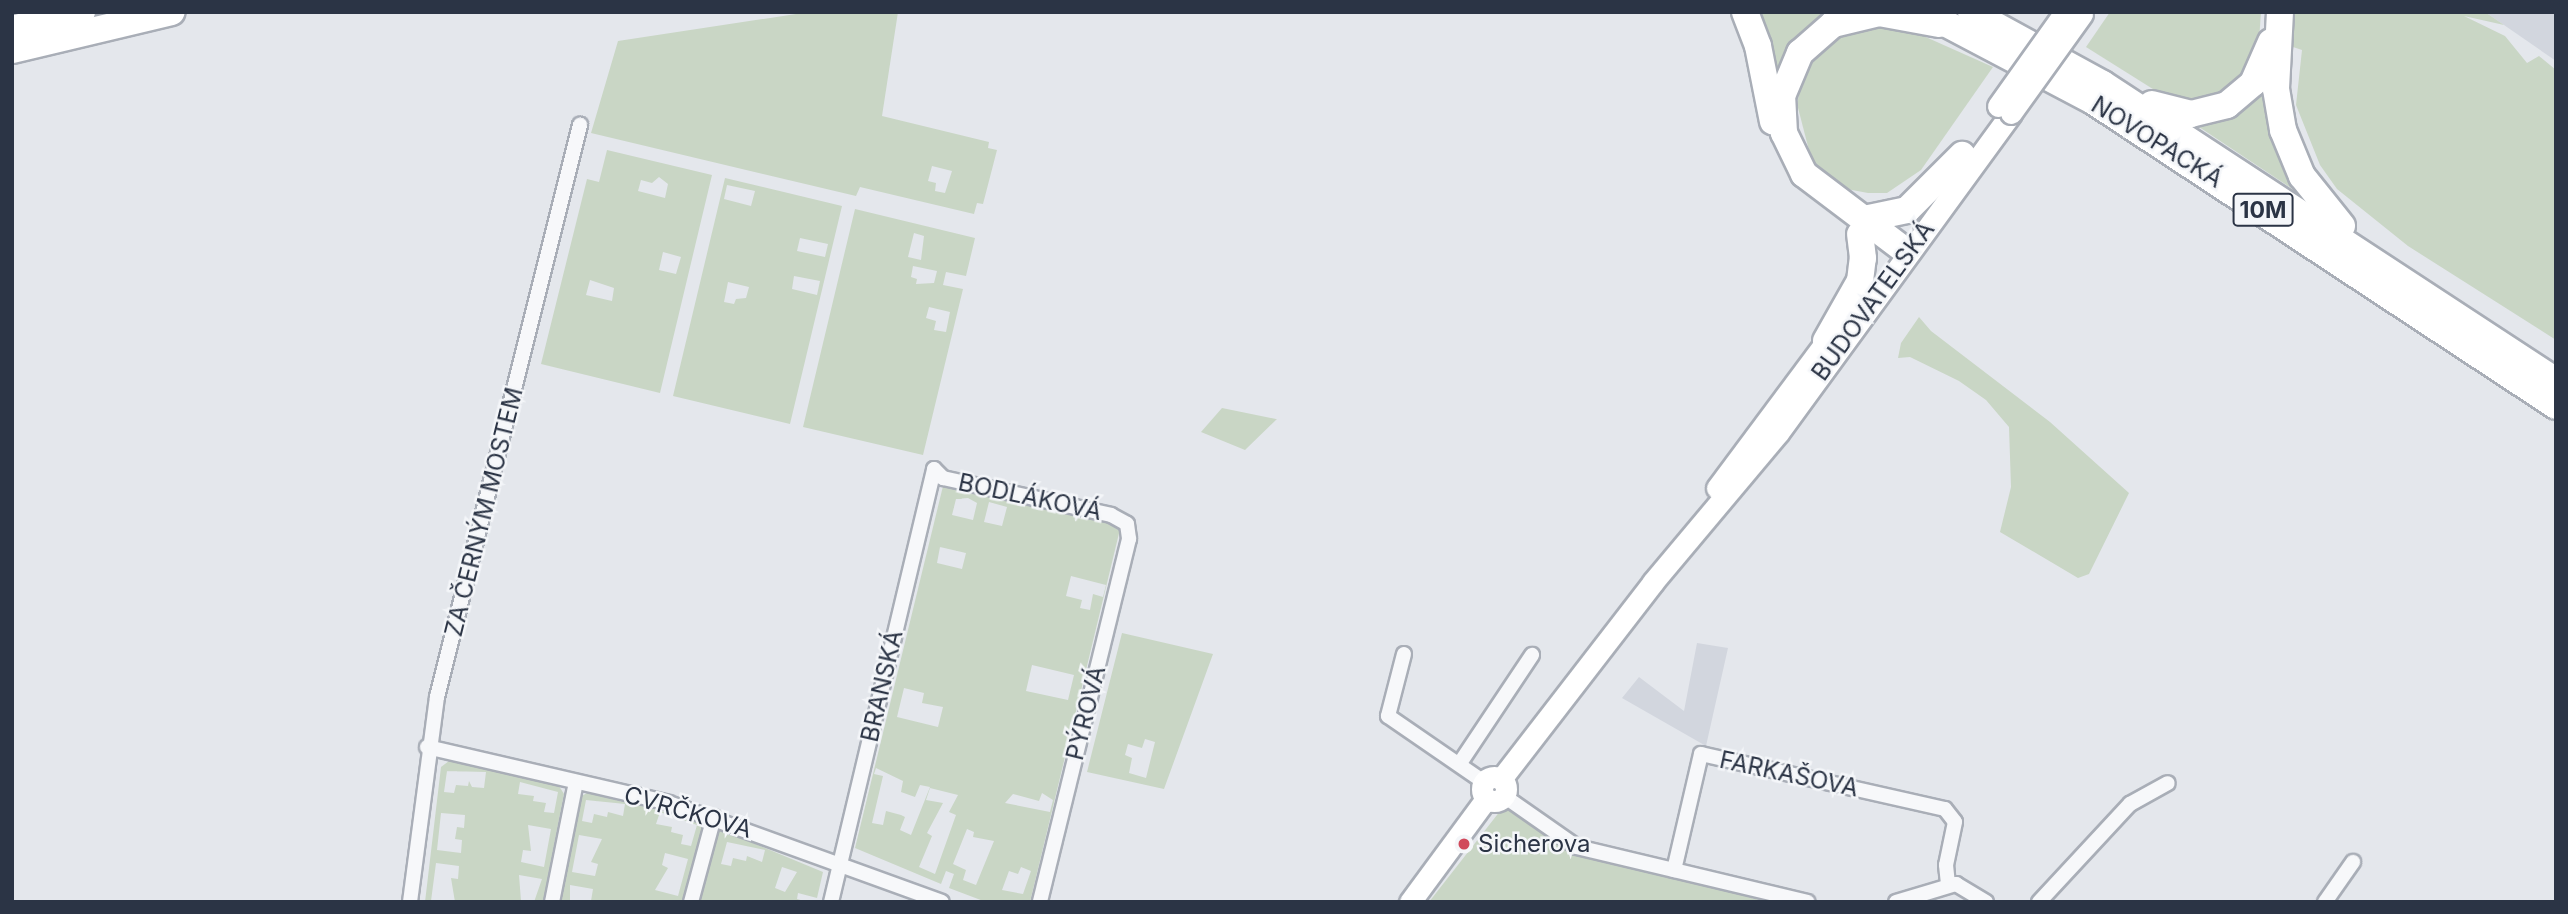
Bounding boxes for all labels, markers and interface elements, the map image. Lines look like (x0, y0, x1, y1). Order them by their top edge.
street label: NOVOPACKÁ (2086, 90, 2228, 194)
road number: 10M (2232, 190, 2294, 230)
street label: BUDOVATELSKÁ (1806, 216, 1940, 386)
street label: ZA ČERNÝM MOSTEM (439, 384, 529, 640)
street label: BODLÁKOVÁ (956, 468, 1104, 526)
street label: BRANSKÁ (855, 627, 909, 745)
street label: PÝROVÁ (1060, 663, 1112, 763)
street label: FARKAŠOVA (1717, 745, 1861, 803)
street label: CVRČKOVA (621, 780, 755, 844)
place label: Sicherova (1478, 830, 1591, 858)
marker: Sicherova (1456, 836, 1472, 852)

